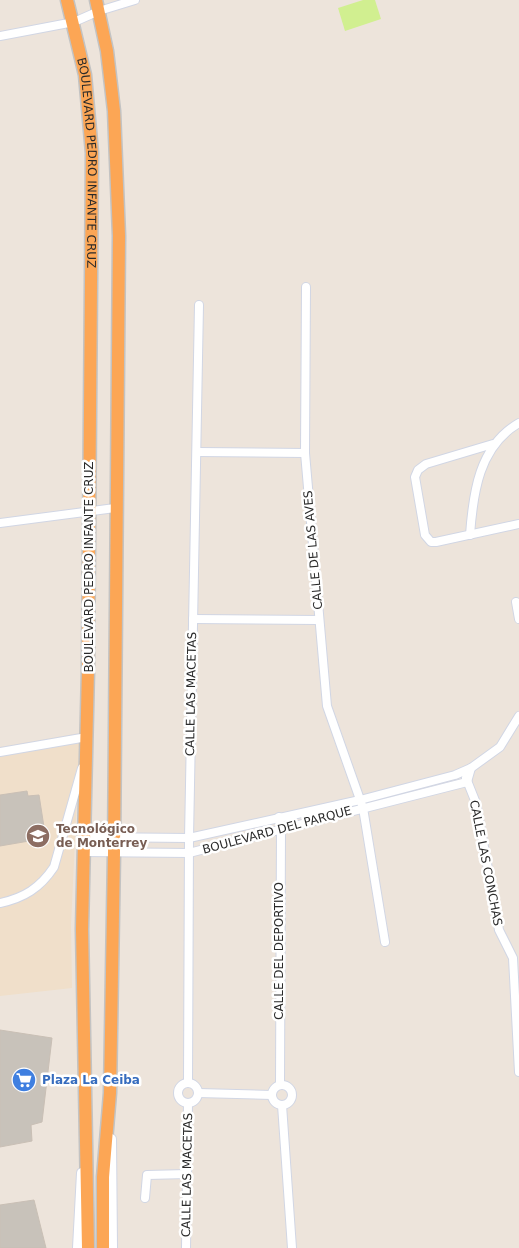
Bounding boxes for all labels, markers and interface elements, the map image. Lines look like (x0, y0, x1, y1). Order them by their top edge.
street label: BOULEVARD PEDRO INFANTE CRUZ (74, 56, 99, 268)
street label: BOULEVARD PEDRO INFANTE CRUZ (82, 462, 96, 672)
street label: CALLE DE LAS AVES (301, 490, 325, 610)
street label: CALLE LAS MACETAS (183, 632, 199, 756)
street label: CALLE LAS CONCHAS (467, 799, 505, 927)
street label: BOULEVARD DEL PARQUE (201, 803, 353, 857)
place label: Tecnológico de Monterrey (56, 822, 147, 850)
school or university icon: Tecnológico de Monterrey (25, 823, 51, 849)
street label: CALLE DEL DEPORTIVO (272, 882, 286, 1020)
supermarket icon: Plaza La Ceiba (11, 1067, 37, 1093)
place label: Plaza La Ceiba (42, 1073, 140, 1087)
street label: CALLE LAS MACETAS (179, 1113, 195, 1237)

